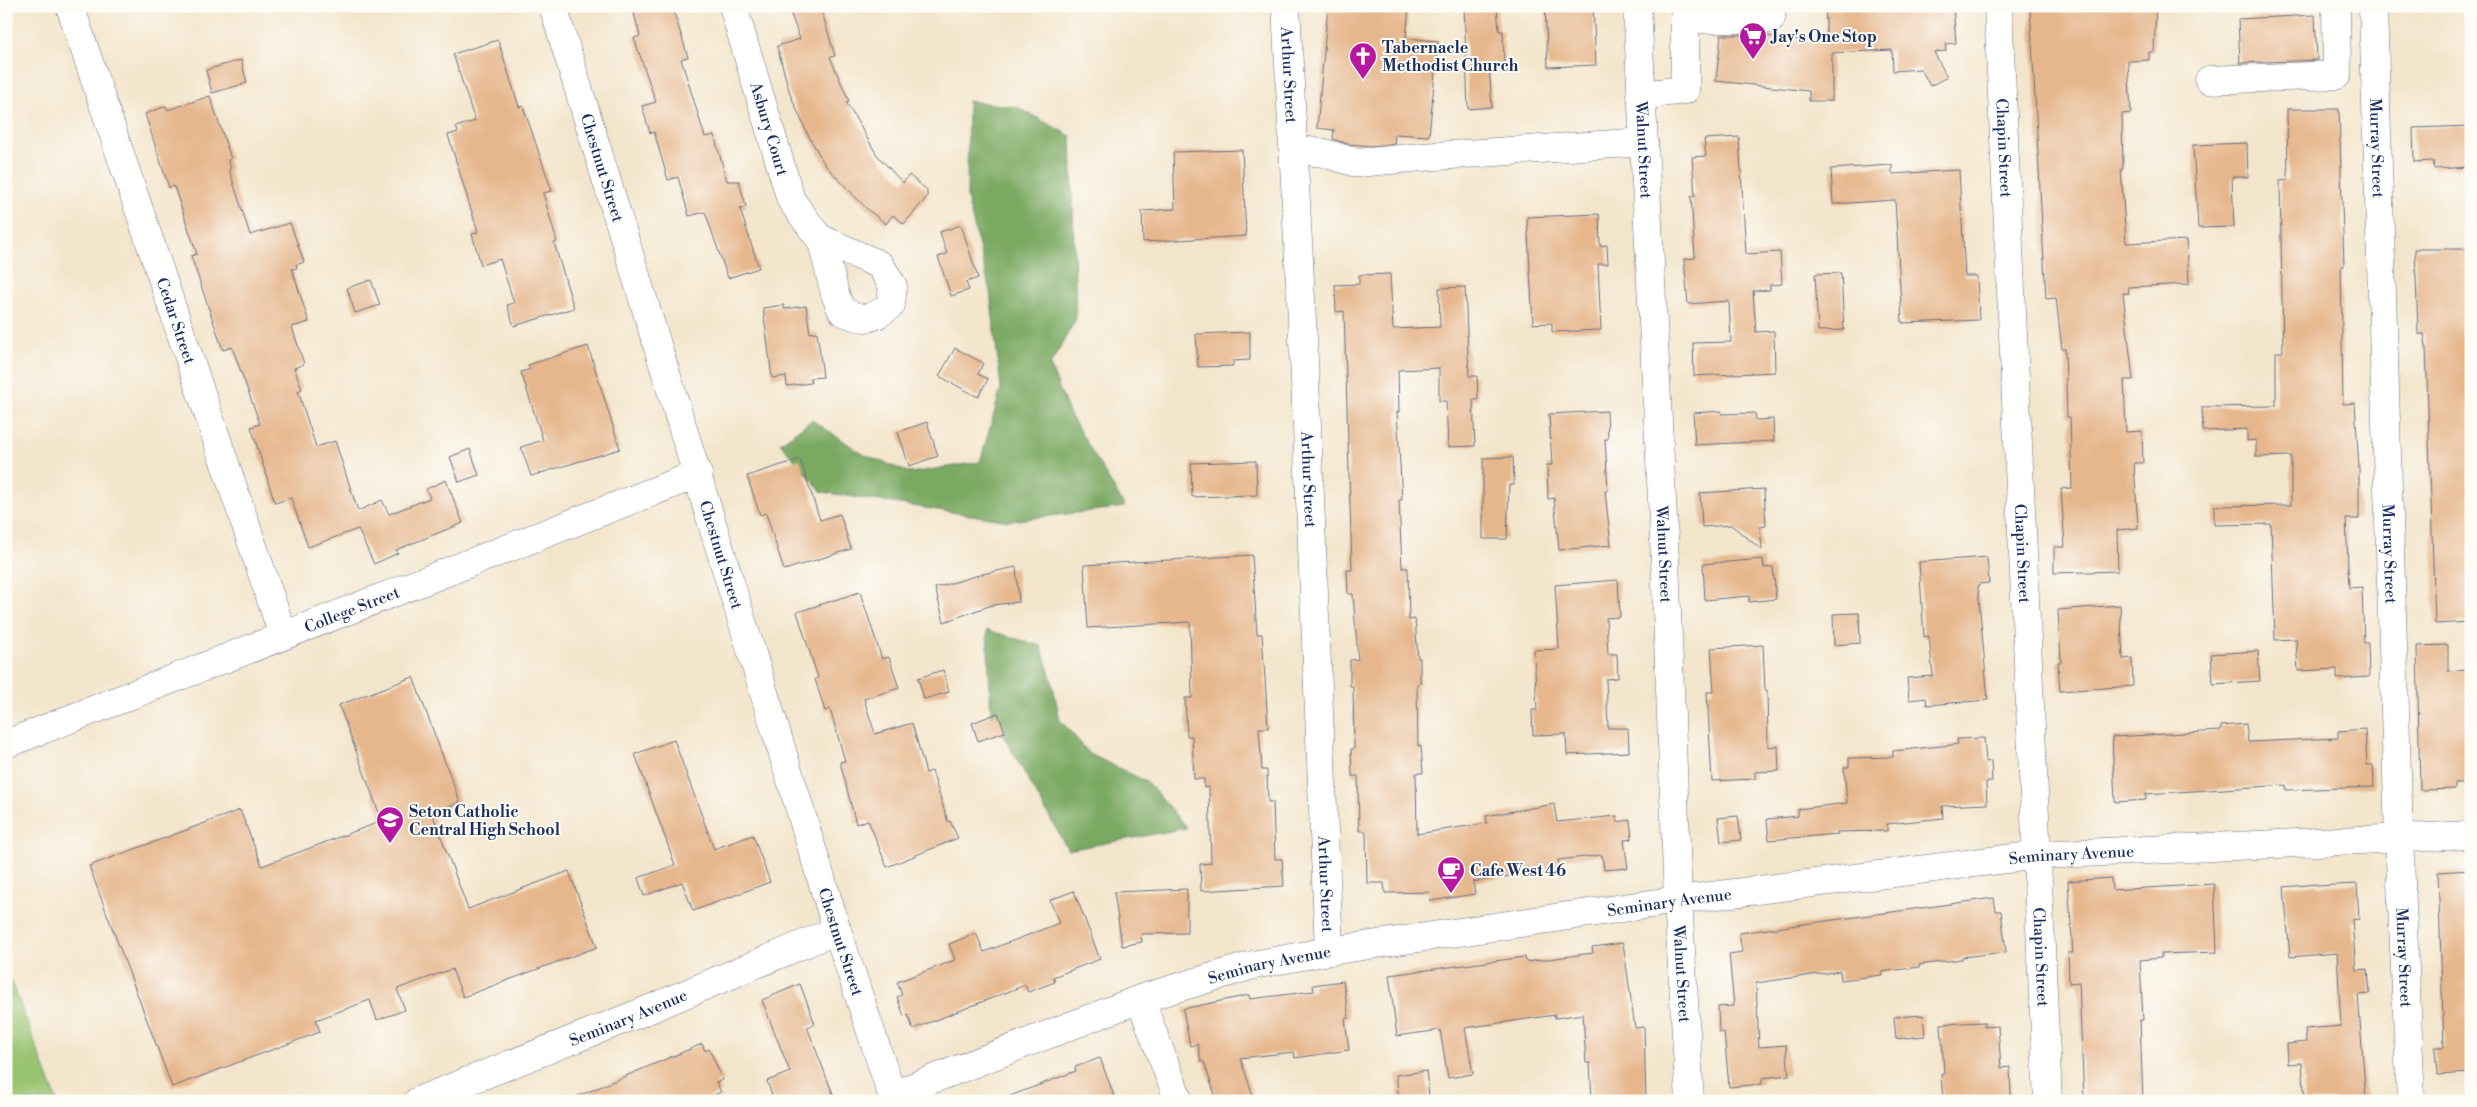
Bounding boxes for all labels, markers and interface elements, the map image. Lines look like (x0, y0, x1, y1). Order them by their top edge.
supermarket icon: Jay's One Stop (1738, 21, 1768, 60)
street label: Arthur Street (1276, 25, 1301, 124)
place label: Jay's One Stop (1770, 27, 1877, 47)
place label: Tabernacle Methodist Church (1382, 38, 1519, 76)
church icon: Tabernacle Methodist Church (1348, 41, 1378, 80)
street label: Asbury Court (745, 79, 792, 179)
street label: Chapin Street (1991, 98, 2016, 198)
street label: Murray Street (2365, 98, 2388, 199)
street label: Walnut Street (1631, 100, 1656, 199)
street label: Chestnut Street (576, 111, 628, 225)
street label: Cedar Street (152, 275, 200, 367)
street label: Arthur Street (1296, 430, 1320, 528)
street label: Chestnut Street (695, 498, 747, 612)
street label: Chapin Street (2010, 503, 2034, 604)
street label: Walnut Street (1651, 504, 1676, 604)
street label: Murray Street (2378, 504, 2401, 604)
street label: College Street (301, 582, 403, 638)
place label: Seton Catholic Central High School (409, 802, 561, 840)
school or university icon: Seton Catholic Central High School (375, 805, 405, 844)
street label: Arthur Street (1313, 834, 1337, 933)
street label: Seminary Avenue (2008, 842, 2134, 870)
cafe icon: Cafe West 46 (1436, 855, 1466, 894)
place label: Cafe West 46 (1470, 861, 1566, 881)
street label: Seminary Avenue (1606, 884, 1733, 921)
street label: Chestnut Street (814, 885, 867, 999)
street label: Chapin Street (2028, 907, 2053, 1008)
street label: Murray Street (2391, 907, 2416, 1008)
street label: Walnut Street (1668, 924, 1694, 1024)
street label: Seminary Avenue (1206, 942, 1333, 989)
street label: Seminary Avenue (566, 985, 690, 1051)

